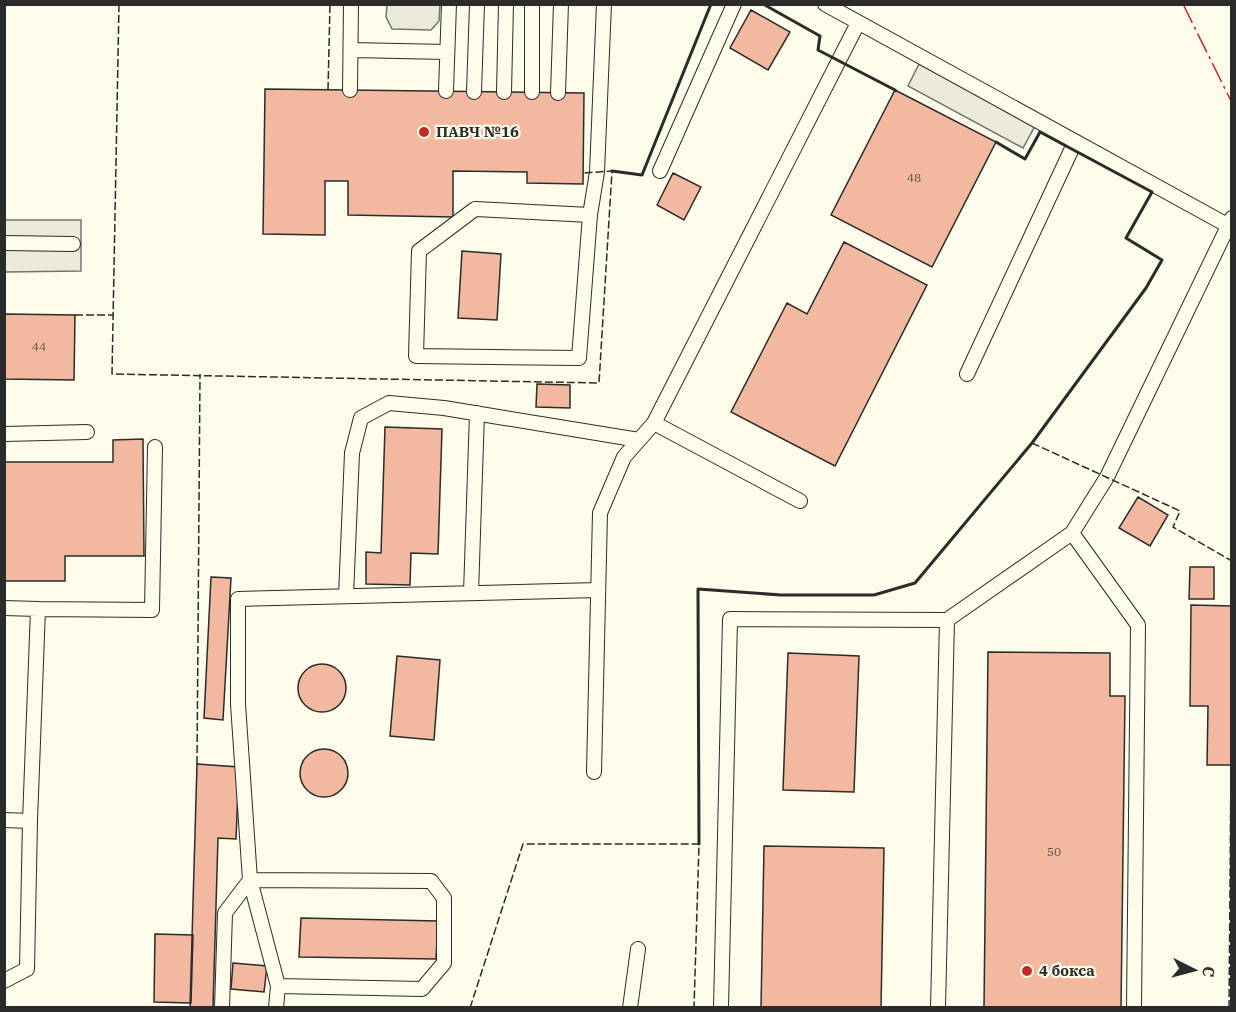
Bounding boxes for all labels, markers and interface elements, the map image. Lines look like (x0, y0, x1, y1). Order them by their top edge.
place label: ПАВЧ №16 (436, 122, 519, 141)
marker: ПАВЧ №16 (417, 125, 431, 139)
house number: 48 (907, 170, 921, 185)
house number: 44 (32, 339, 46, 354)
house number: 50 (1047, 844, 1061, 859)
north arrow (1164, 940, 1224, 1000)
place label: 4 бокса (1039, 961, 1095, 980)
marker: 4 бокса (1020, 964, 1034, 978)
text: С (1198, 965, 1219, 978)

